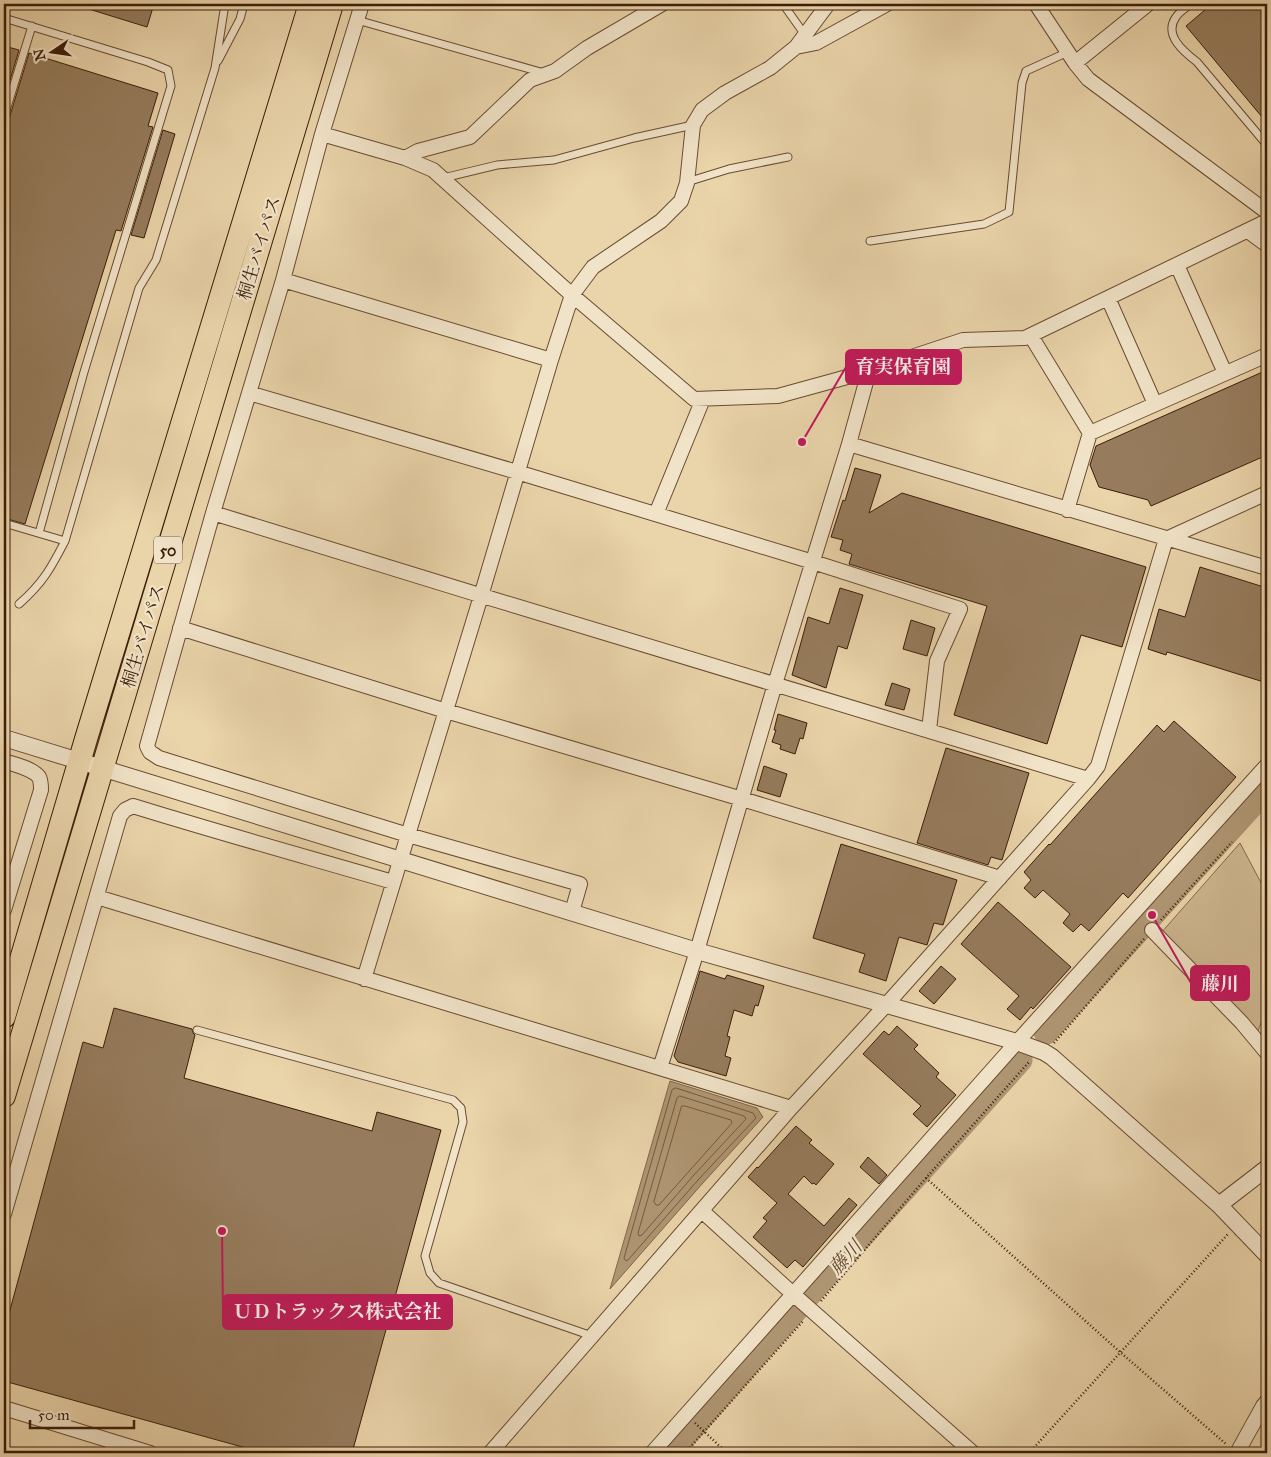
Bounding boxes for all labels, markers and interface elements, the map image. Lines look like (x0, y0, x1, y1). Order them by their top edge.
north arrow (28, 28, 78, 78)
text: N (30, 47, 49, 63)
street label: 桐生バイパス (233, 193, 285, 303)
callout: 育実保育園 (846, 350, 961, 384)
text: 育実保育園 (855, 355, 951, 378)
road number: 50 (154, 536, 182, 564)
street label: 桐生バイパス (117, 581, 169, 691)
callout: 藤川 (1191, 966, 1249, 1000)
text: 藤川 (1201, 972, 1239, 995)
water label: 藤川 (824, 1234, 868, 1279)
callout: ＵＤトラックス株式会社 (223, 1295, 452, 1329)
text: ＵＤトラックス株式会社 (233, 1300, 441, 1323)
scale bar (30, 1397, 134, 1429)
text: 50 m (38, 1406, 70, 1424)

